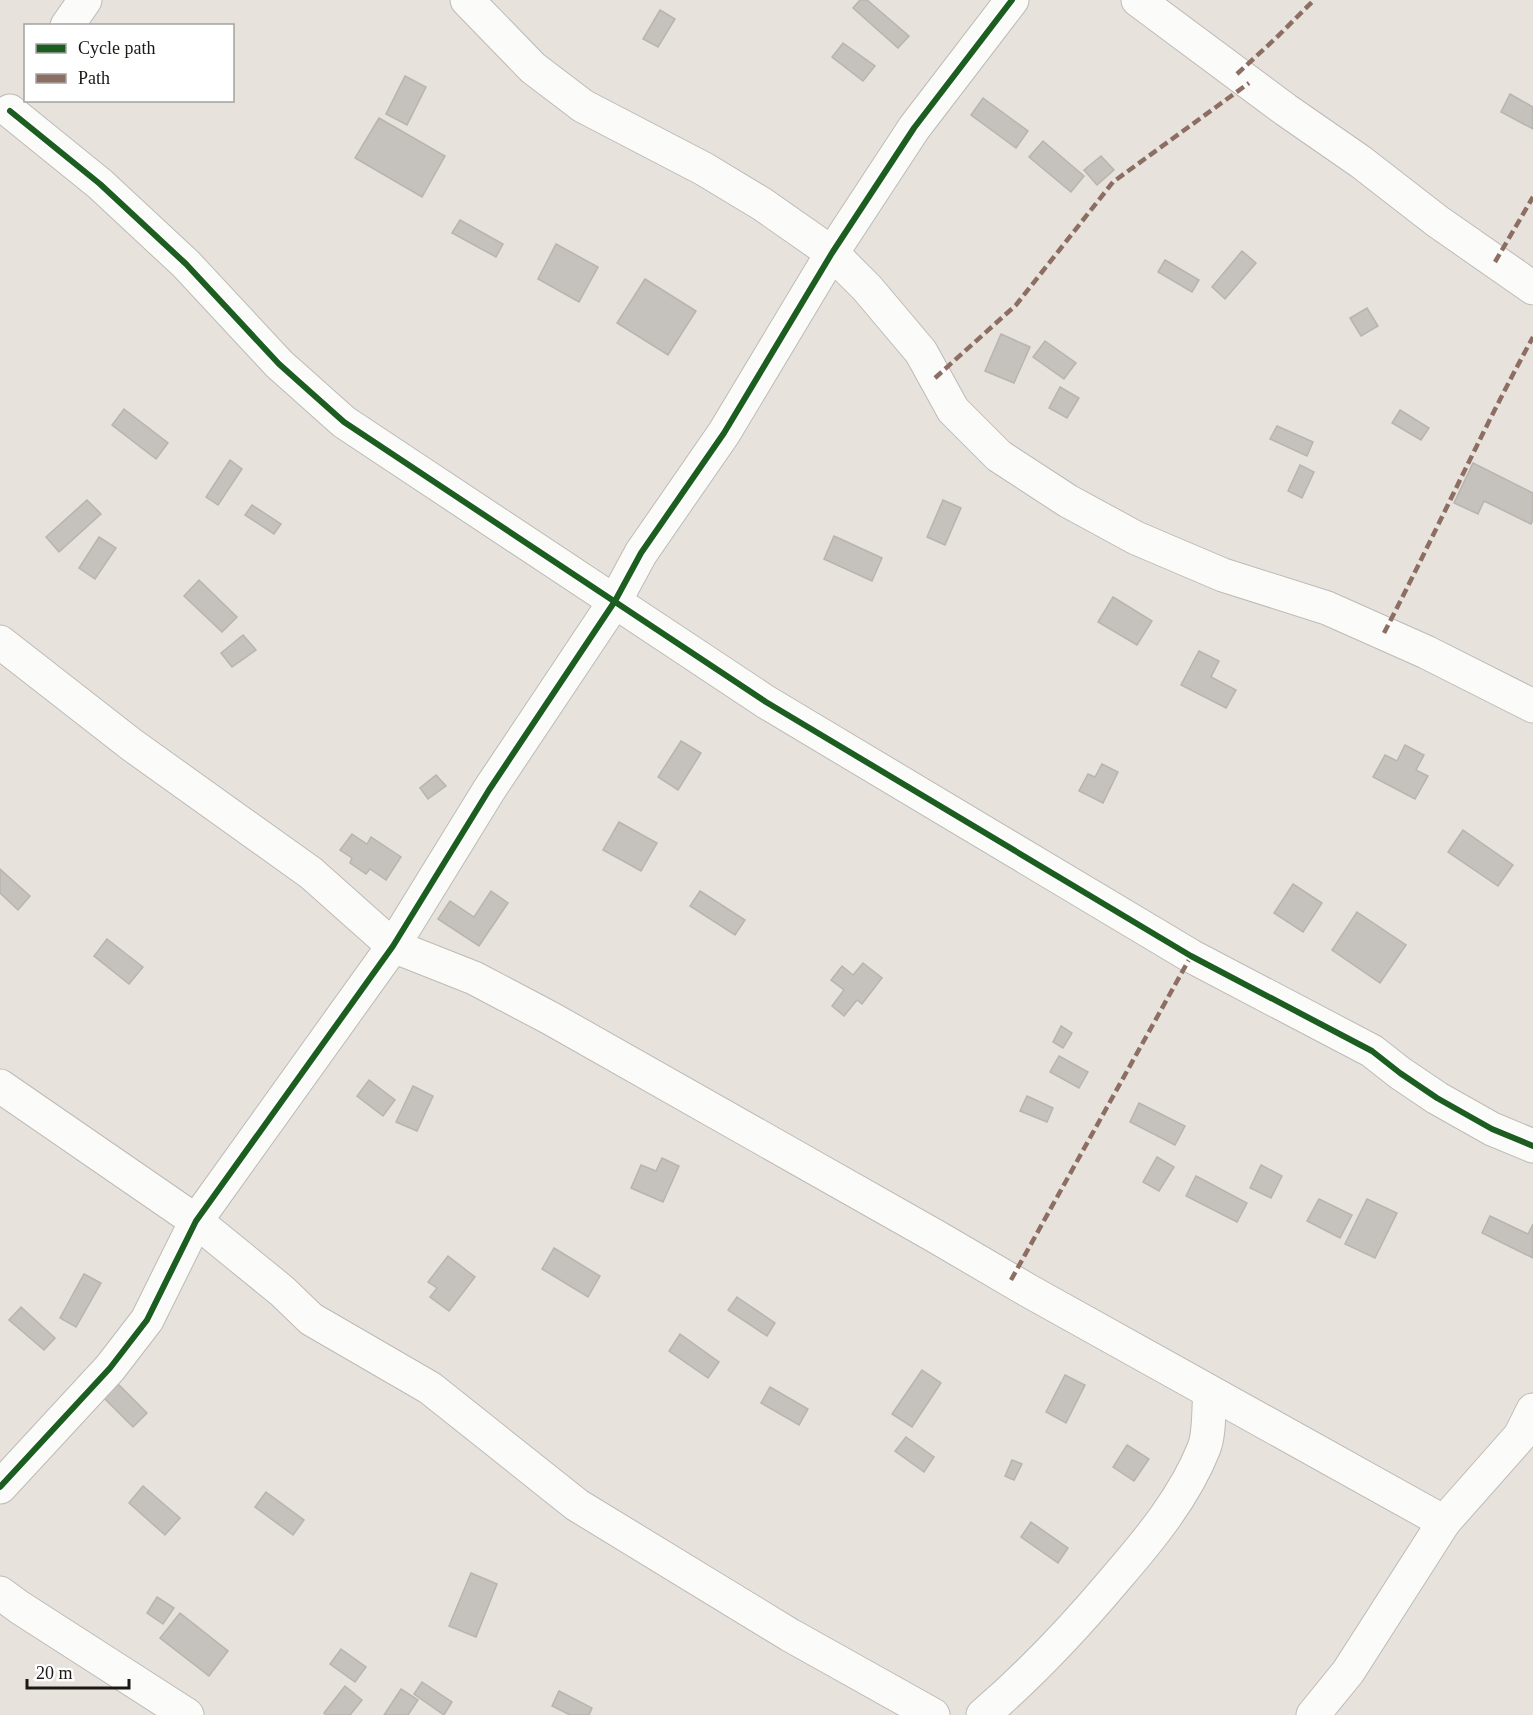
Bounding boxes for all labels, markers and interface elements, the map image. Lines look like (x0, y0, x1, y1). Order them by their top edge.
legend (24, 24, 234, 102)
text: Cycle path (78, 38, 155, 58)
text: Path (78, 68, 110, 88)
scale bar (27, 1652, 129, 1690)
text: 20 m (36, 1663, 73, 1683)

